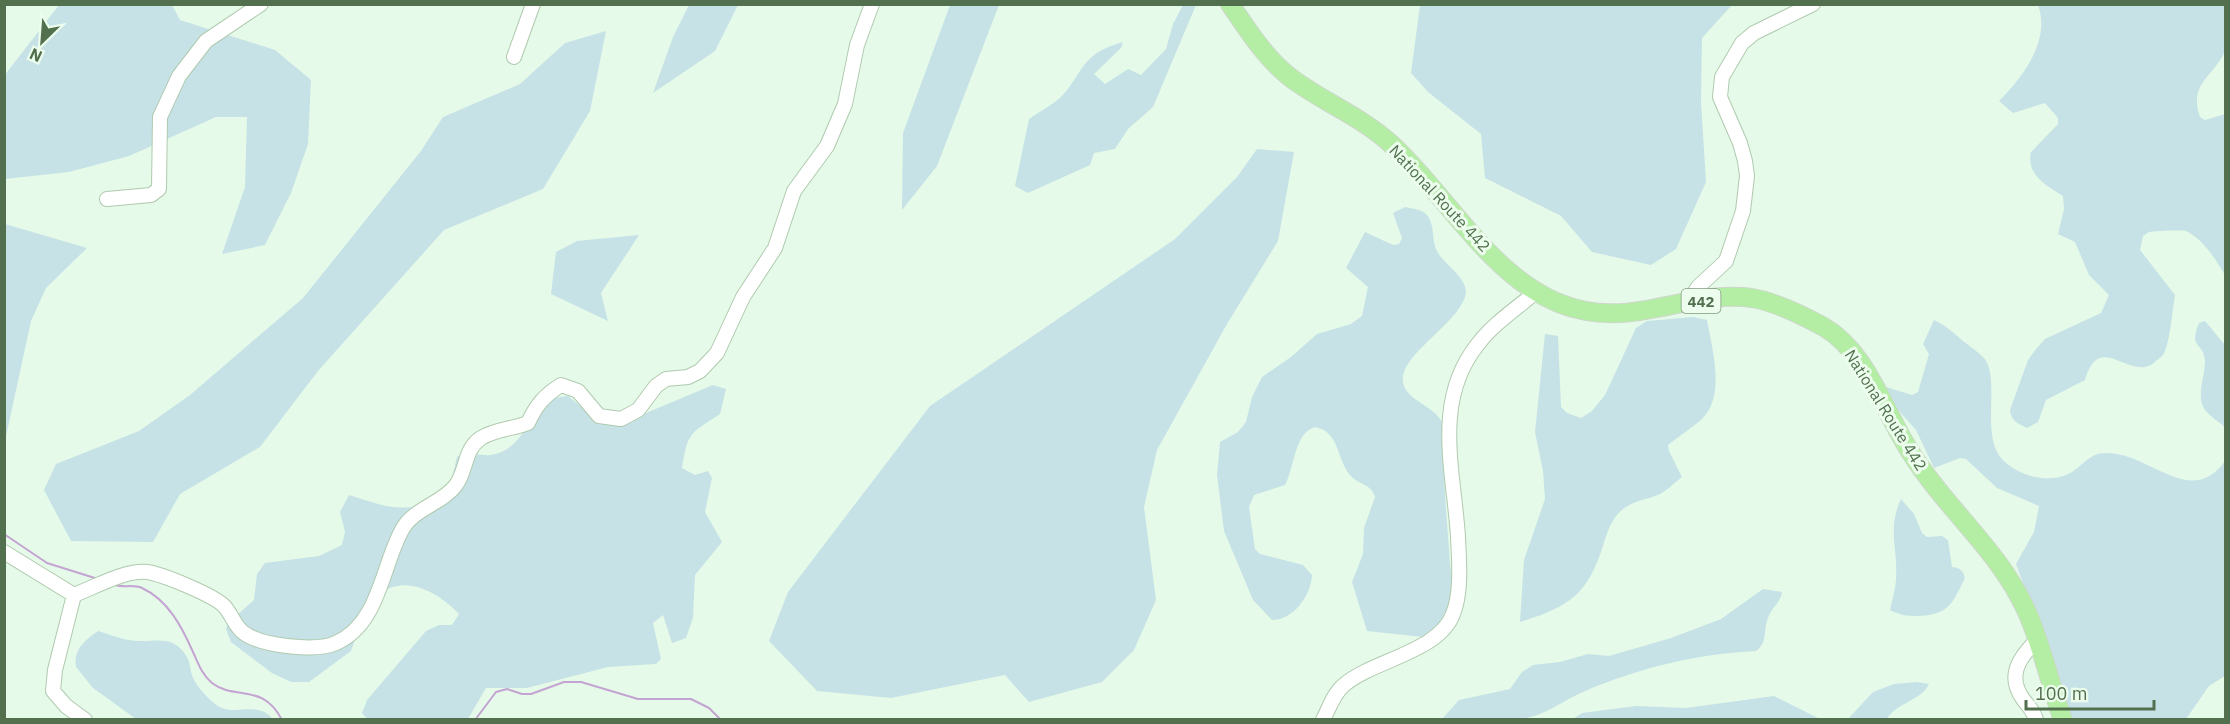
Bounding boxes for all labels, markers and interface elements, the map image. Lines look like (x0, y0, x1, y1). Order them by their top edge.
north arrow (12, 12, 72, 72)
text: N (26, 44, 45, 67)
street label: National Route 442 (1385, 140, 1495, 256)
road number: 442 (1682, 289, 1720, 313)
street label: National Route 442 (1841, 346, 1931, 474)
scale bar (2026, 673, 2154, 711)
text: 100 m (2035, 682, 2087, 705)

